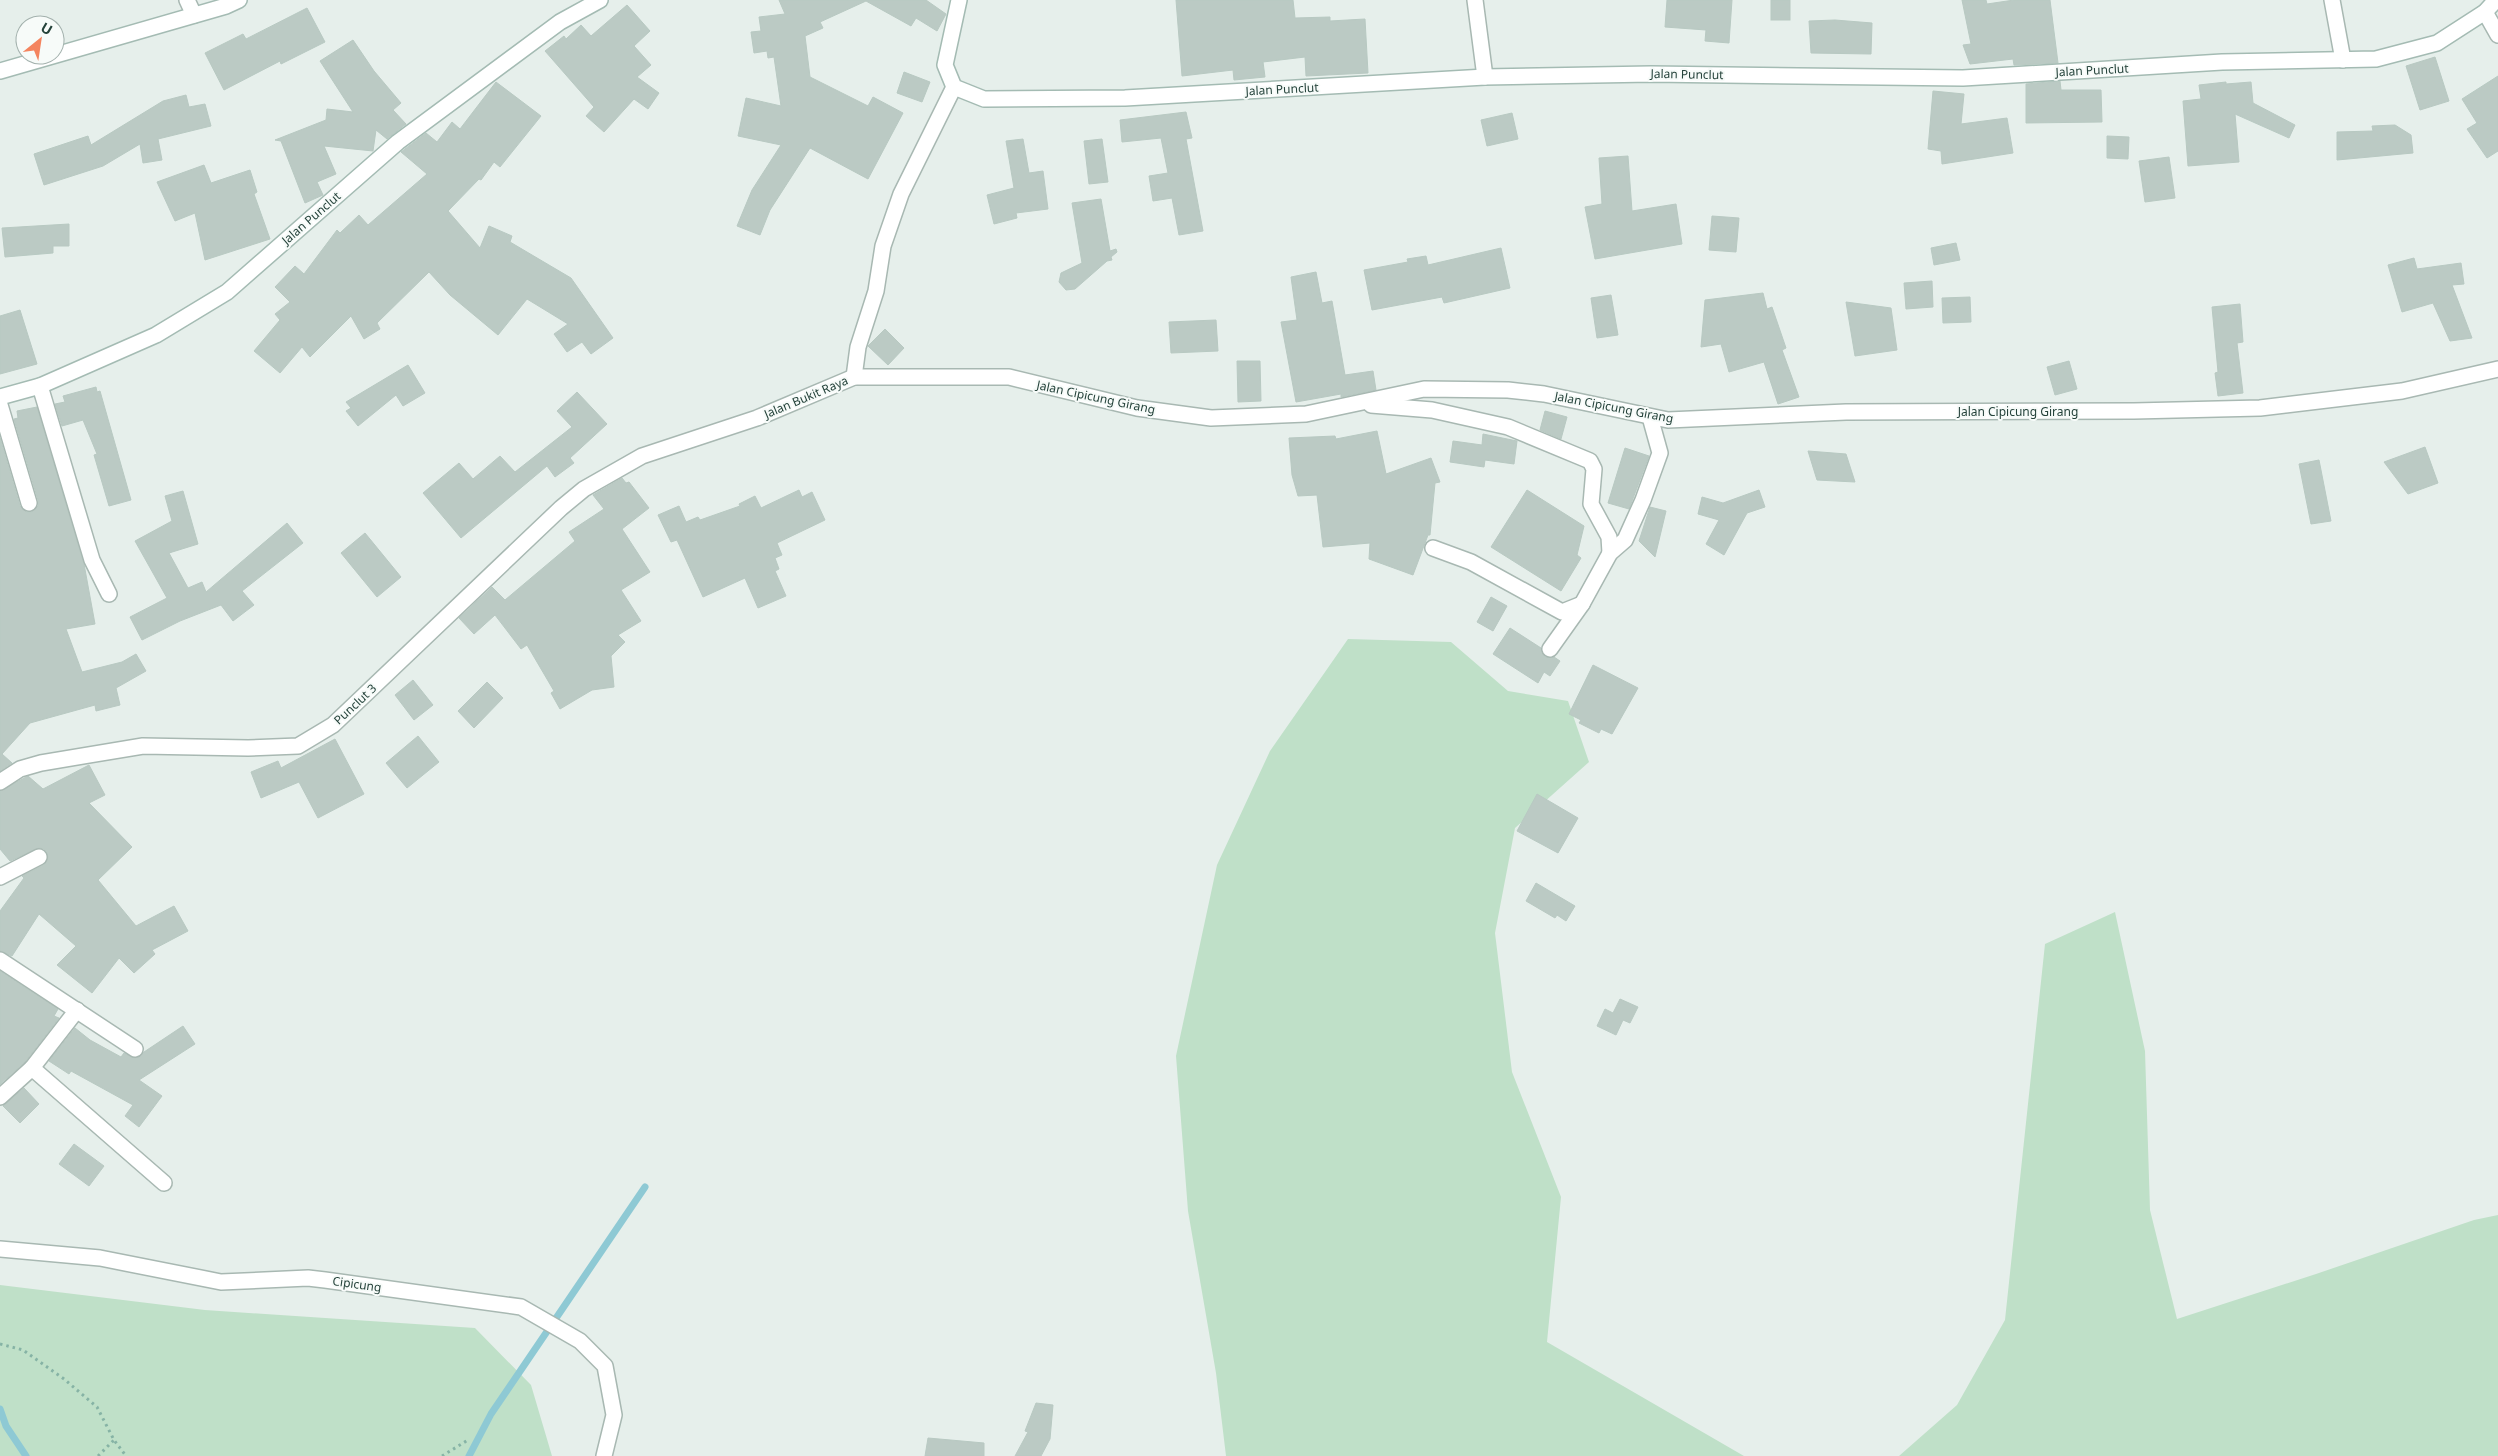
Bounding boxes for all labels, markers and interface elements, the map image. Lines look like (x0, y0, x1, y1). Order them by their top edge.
north arrow (15, 15, 65, 65)
text: U (37, 17, 56, 39)
street label: Jalan Punclut (2054, 60, 2130, 80)
street label: Jalan Punclut (1649, 65, 1724, 83)
street label: Jalan Punclut (1244, 79, 1320, 99)
street label: Jalan Punclut (277, 187, 345, 249)
street label: Jalan Bukit Raya (761, 372, 851, 423)
street label: Jalan Cipicung Girang (1034, 376, 1157, 418)
street label: Jalan Cipicung Girang (1552, 387, 1675, 427)
street label: Jalan Cipicung Girang (1957, 403, 2078, 420)
street label: Punclut 3 (330, 680, 380, 728)
street label: Cipicung (331, 1272, 383, 1296)

